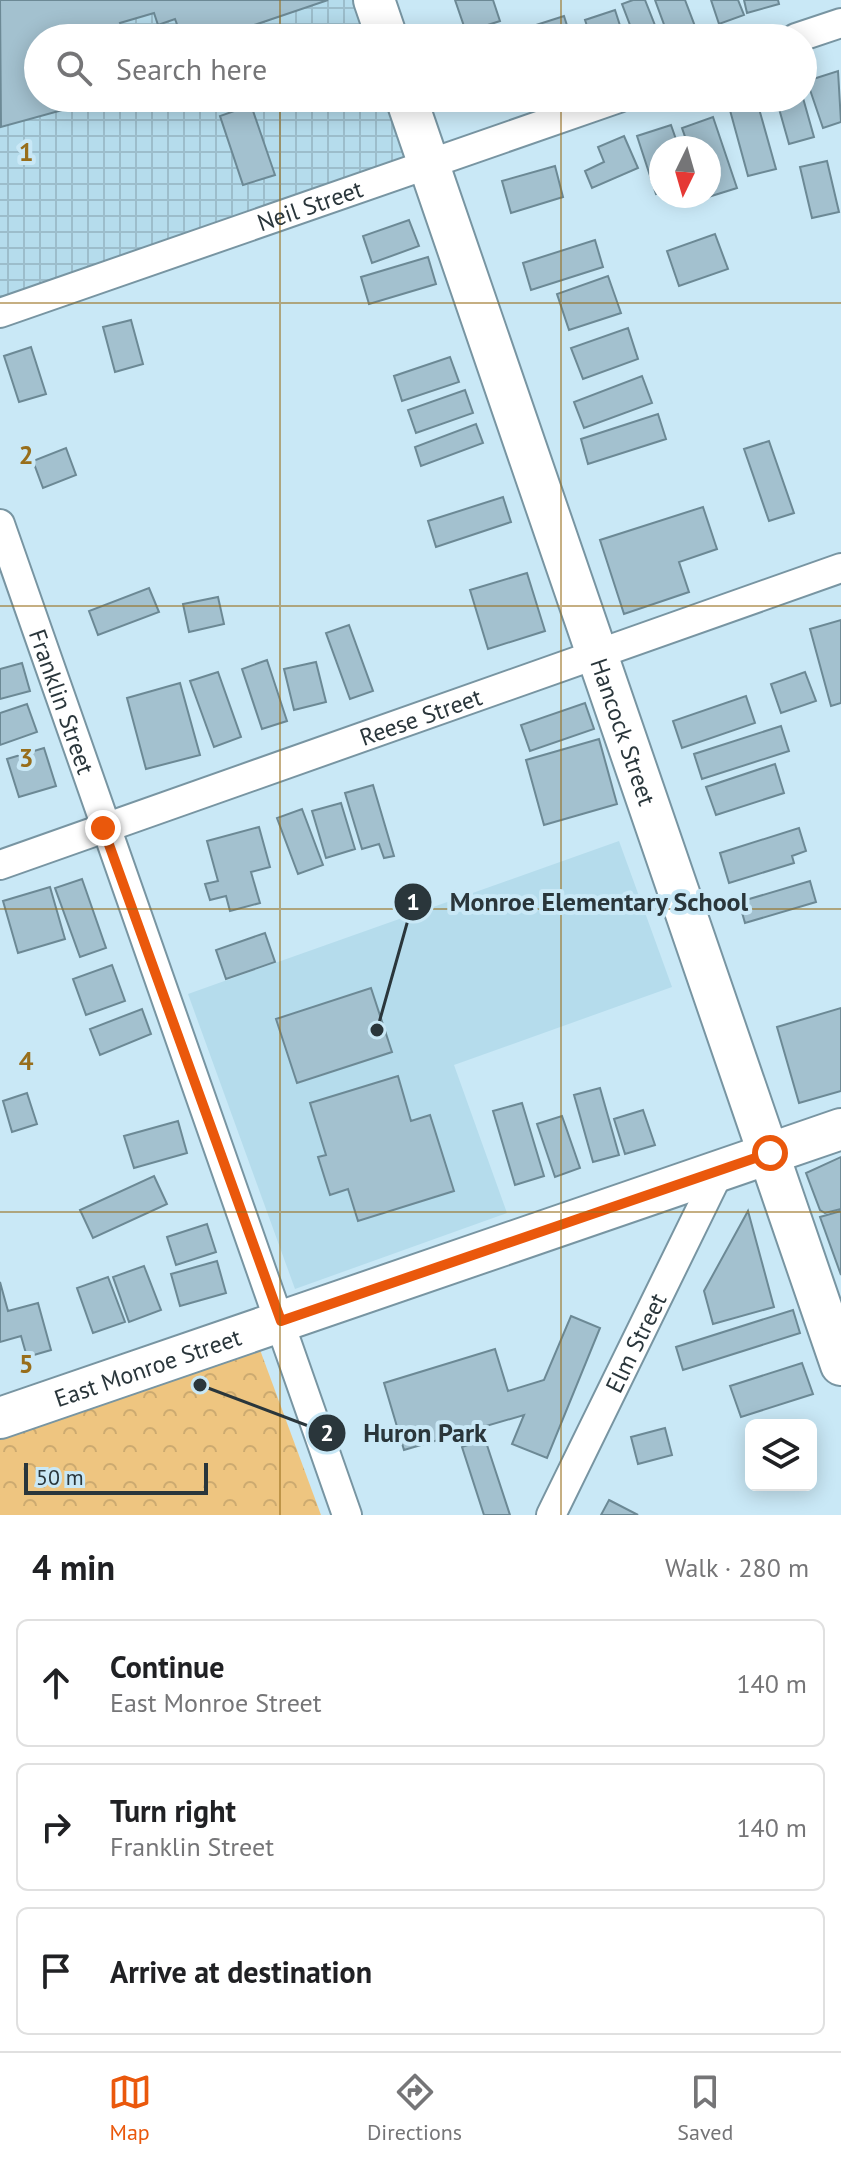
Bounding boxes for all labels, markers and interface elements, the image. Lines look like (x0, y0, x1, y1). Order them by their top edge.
search box (24, 24, 817, 112)
icon: search (52, 46, 96, 90)
text: Search here (116, 49, 267, 88)
text: 1 (19, 135, 33, 168)
north arrow (649, 136, 721, 208)
street label: Neil Street (253, 173, 367, 238)
text: 2 (19, 438, 33, 471)
street label: Franklin Street (22, 625, 102, 778)
street label: Hancock Street (584, 654, 663, 809)
street label: Reese Street (355, 681, 486, 752)
text: 3 (19, 741, 33, 774)
route end (85, 810, 121, 846)
callout: Monroe Elementary School (393, 877, 765, 927)
text: Monroe Elementary School (450, 885, 749, 918)
text: 1 (406, 886, 420, 917)
text: 4 (19, 1044, 34, 1077)
route start (752, 1135, 788, 1171)
street label: Elm Street (598, 1288, 673, 1398)
street label: East Monroe Street (50, 1321, 245, 1414)
text: 5 (19, 1347, 33, 1380)
callout: Huron Park (307, 1408, 503, 1458)
text: Huron Park (363, 1416, 487, 1449)
text: 2 (320, 1417, 334, 1448)
map controls (745, 1419, 817, 1491)
button: layers (745, 1419, 817, 1491)
scale bar (24, 1459, 208, 1495)
text: 50 m (36, 1463, 84, 1491)
text: 4 min (32, 1545, 115, 1589)
text: Walk · 280 m (665, 1551, 809, 1584)
text: Continue (110, 1647, 224, 1686)
icon: ahead (34, 1661, 78, 1705)
text: 140 m (736, 1667, 807, 1700)
text: East Monroe Street (110, 1686, 322, 1719)
text: Turn right (110, 1791, 236, 1830)
icon: right (34, 1805, 78, 1849)
text: 140 m (736, 1811, 807, 1844)
text: Franklin Street (110, 1830, 274, 1863)
icon: arrive (34, 1949, 78, 1993)
text: Arrive at destination (110, 1952, 372, 1991)
tab: Map (108, 2070, 152, 2146)
tab: Directions (367, 2070, 462, 2146)
tab: Saved (677, 2070, 733, 2146)

